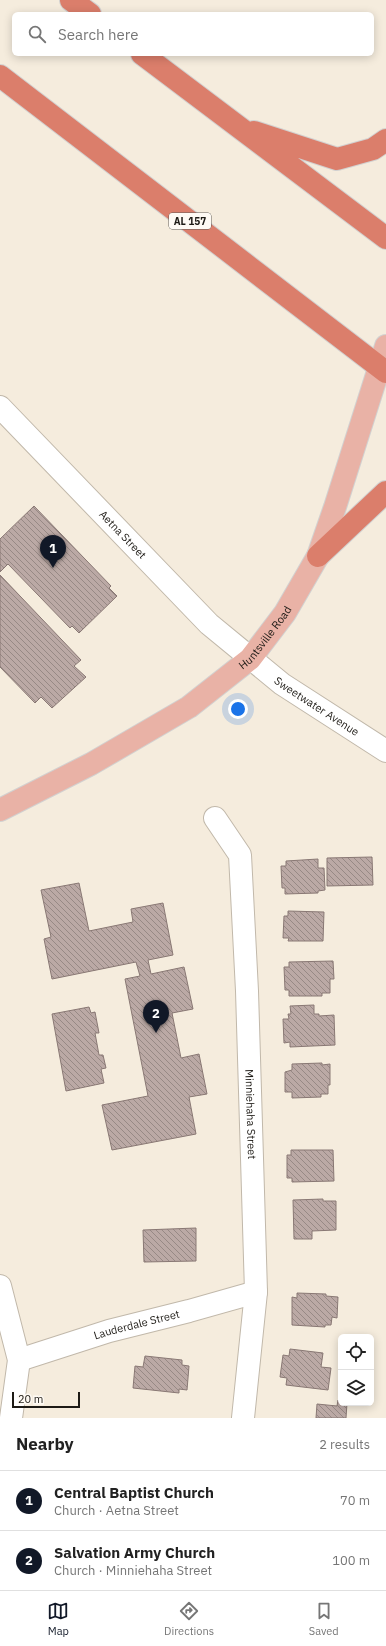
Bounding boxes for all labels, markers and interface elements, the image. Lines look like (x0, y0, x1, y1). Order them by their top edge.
search box (12, 12, 374, 56)
icon: search (26, 23, 48, 45)
text: Search here (58, 25, 138, 44)
road number: AL 157 (169, 213, 211, 229)
street label: Aetna Street (96, 507, 149, 562)
pin: 1 (40, 535, 66, 568)
street label: Huntsville Road (236, 603, 295, 672)
street label: Sweetwater Avenue (271, 674, 362, 739)
your location (228, 699, 248, 719)
pin: 2 (143, 1000, 169, 1033)
street label: Minniehaha Street (242, 1069, 259, 1159)
street label: Lauderdale Street (92, 1307, 181, 1342)
map controls (338, 1334, 374, 1406)
button: locate (338, 1334, 374, 1370)
button: layers (338, 1370, 374, 1406)
scale bar (12, 1390, 80, 1409)
text: 20 m (18, 1392, 43, 1406)
text: Nearby (16, 1433, 74, 1455)
text: 2 results (319, 1436, 370, 1453)
text: Central Baptist Church (54, 1483, 214, 1502)
text: 1 (25, 1492, 33, 1509)
text: 70 m (340, 1492, 370, 1509)
text: Church · Aetna Street (54, 1502, 179, 1519)
text: Salvation Army Church (54, 1543, 215, 1562)
text: 2 (25, 1552, 33, 1569)
text: 100 m (332, 1552, 370, 1569)
text: Church · Minniehaha Street (54, 1562, 212, 1579)
tab: Map (47, 1600, 69, 1638)
tab: Directions (164, 1600, 214, 1638)
tab: Saved (309, 1600, 339, 1638)

